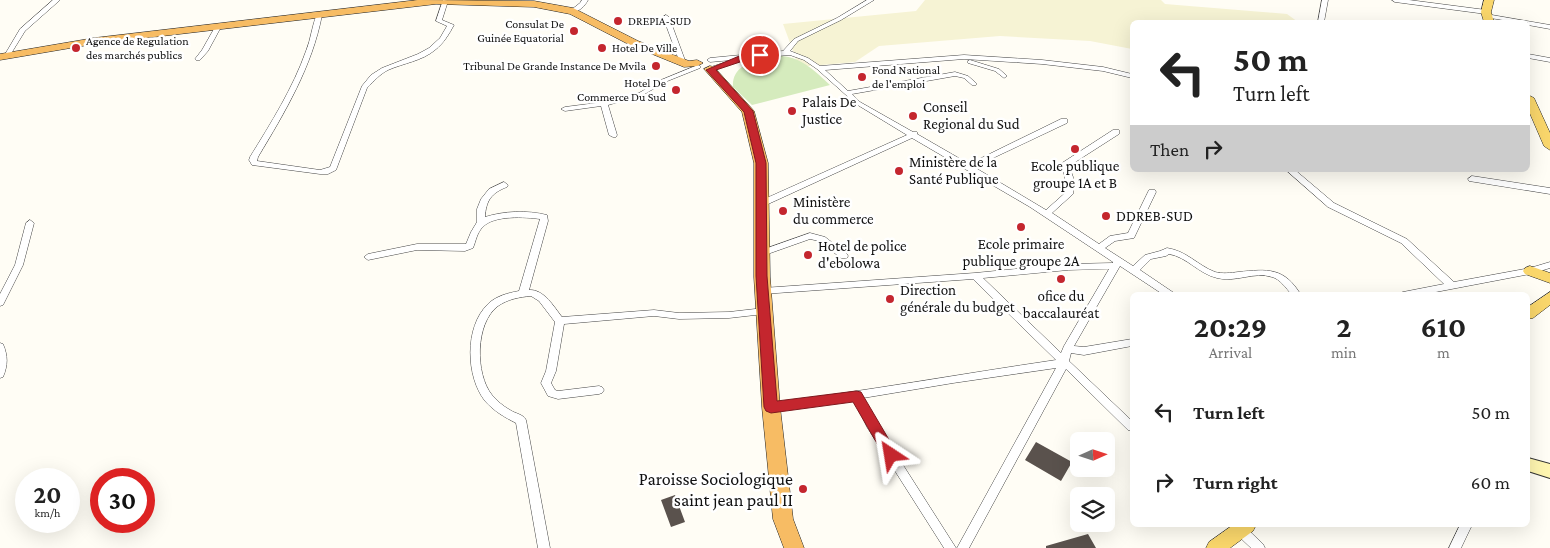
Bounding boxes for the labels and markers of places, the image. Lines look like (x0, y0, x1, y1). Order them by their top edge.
place label: DREPIA-SUD (628, 14, 691, 28)
marker: DREPIA-SUD (612, 15, 624, 27)
place label: Consulat De Guinée Equatorial (477, 17, 564, 45)
marker: Consulat De Guinée Equatorial (568, 25, 580, 37)
place label: Agence de Regulation des marchés publics (86, 34, 189, 62)
pin (739, 34, 781, 76)
place label: Hotel De Ville (612, 41, 677, 55)
marker: Agence de Regulation des marchés publics (70, 42, 82, 54)
marker: Hotel De Ville (596, 42, 608, 54)
place label: Tribunal De Grande Instance De Mvila (463, 59, 646, 73)
marker: Tribunal De Grande Instance De Mvila (650, 60, 662, 72)
place label: Fond National de l'emploi (872, 63, 940, 91)
marker: Fond National de l'emploi (856, 71, 868, 83)
place label: Hotel De Commerce Du Sud (577, 76, 667, 104)
marker: Hotel De Commerce Du Sud (670, 84, 682, 96)
place label: Palais De Justice (800, 94, 857, 128)
place label: Conseil Regional du Sud (923, 99, 1020, 133)
marker: Palais De Justice (786, 105, 798, 117)
marker: Conseil Regional du Sud (907, 110, 919, 122)
marker: Ecole publique groupe 1A et B (1069, 143, 1081, 155)
place label: Ministère de la Santé Publique (909, 154, 999, 188)
place label: Ecole publique groupe 1A et B (1031, 158, 1120, 192)
marker: Ministère de la Santé Publique (893, 165, 905, 177)
place label: Ministère du commerce (793, 194, 874, 227)
marker: Ministère du commerce (777, 205, 789, 217)
place label: DDREB-SUD (1116, 208, 1193, 224)
marker: DDREB-SUD (1100, 210, 1112, 222)
marker: Ecole primaire publique groupe 2A (1015, 221, 1027, 233)
place label: Ecole primaire publique groupe 2A (962, 236, 1080, 270)
place label: Hotel de police d'ebolowa (818, 238, 907, 271)
marker: Hotel de police d'ebolowa (802, 249, 814, 261)
marker: ofice du baccalauréat (1055, 273, 1067, 285)
place label: Direction générale du budget (900, 282, 1016, 316)
place label: ofice du baccalauréat (1023, 288, 1100, 321)
marker: Direction générale du budget (884, 293, 896, 305)
place label: Paroisse Sociologique saint jean paul II (639, 469, 793, 511)
marker: Paroisse Sociologique saint jean paul II (797, 483, 809, 495)

